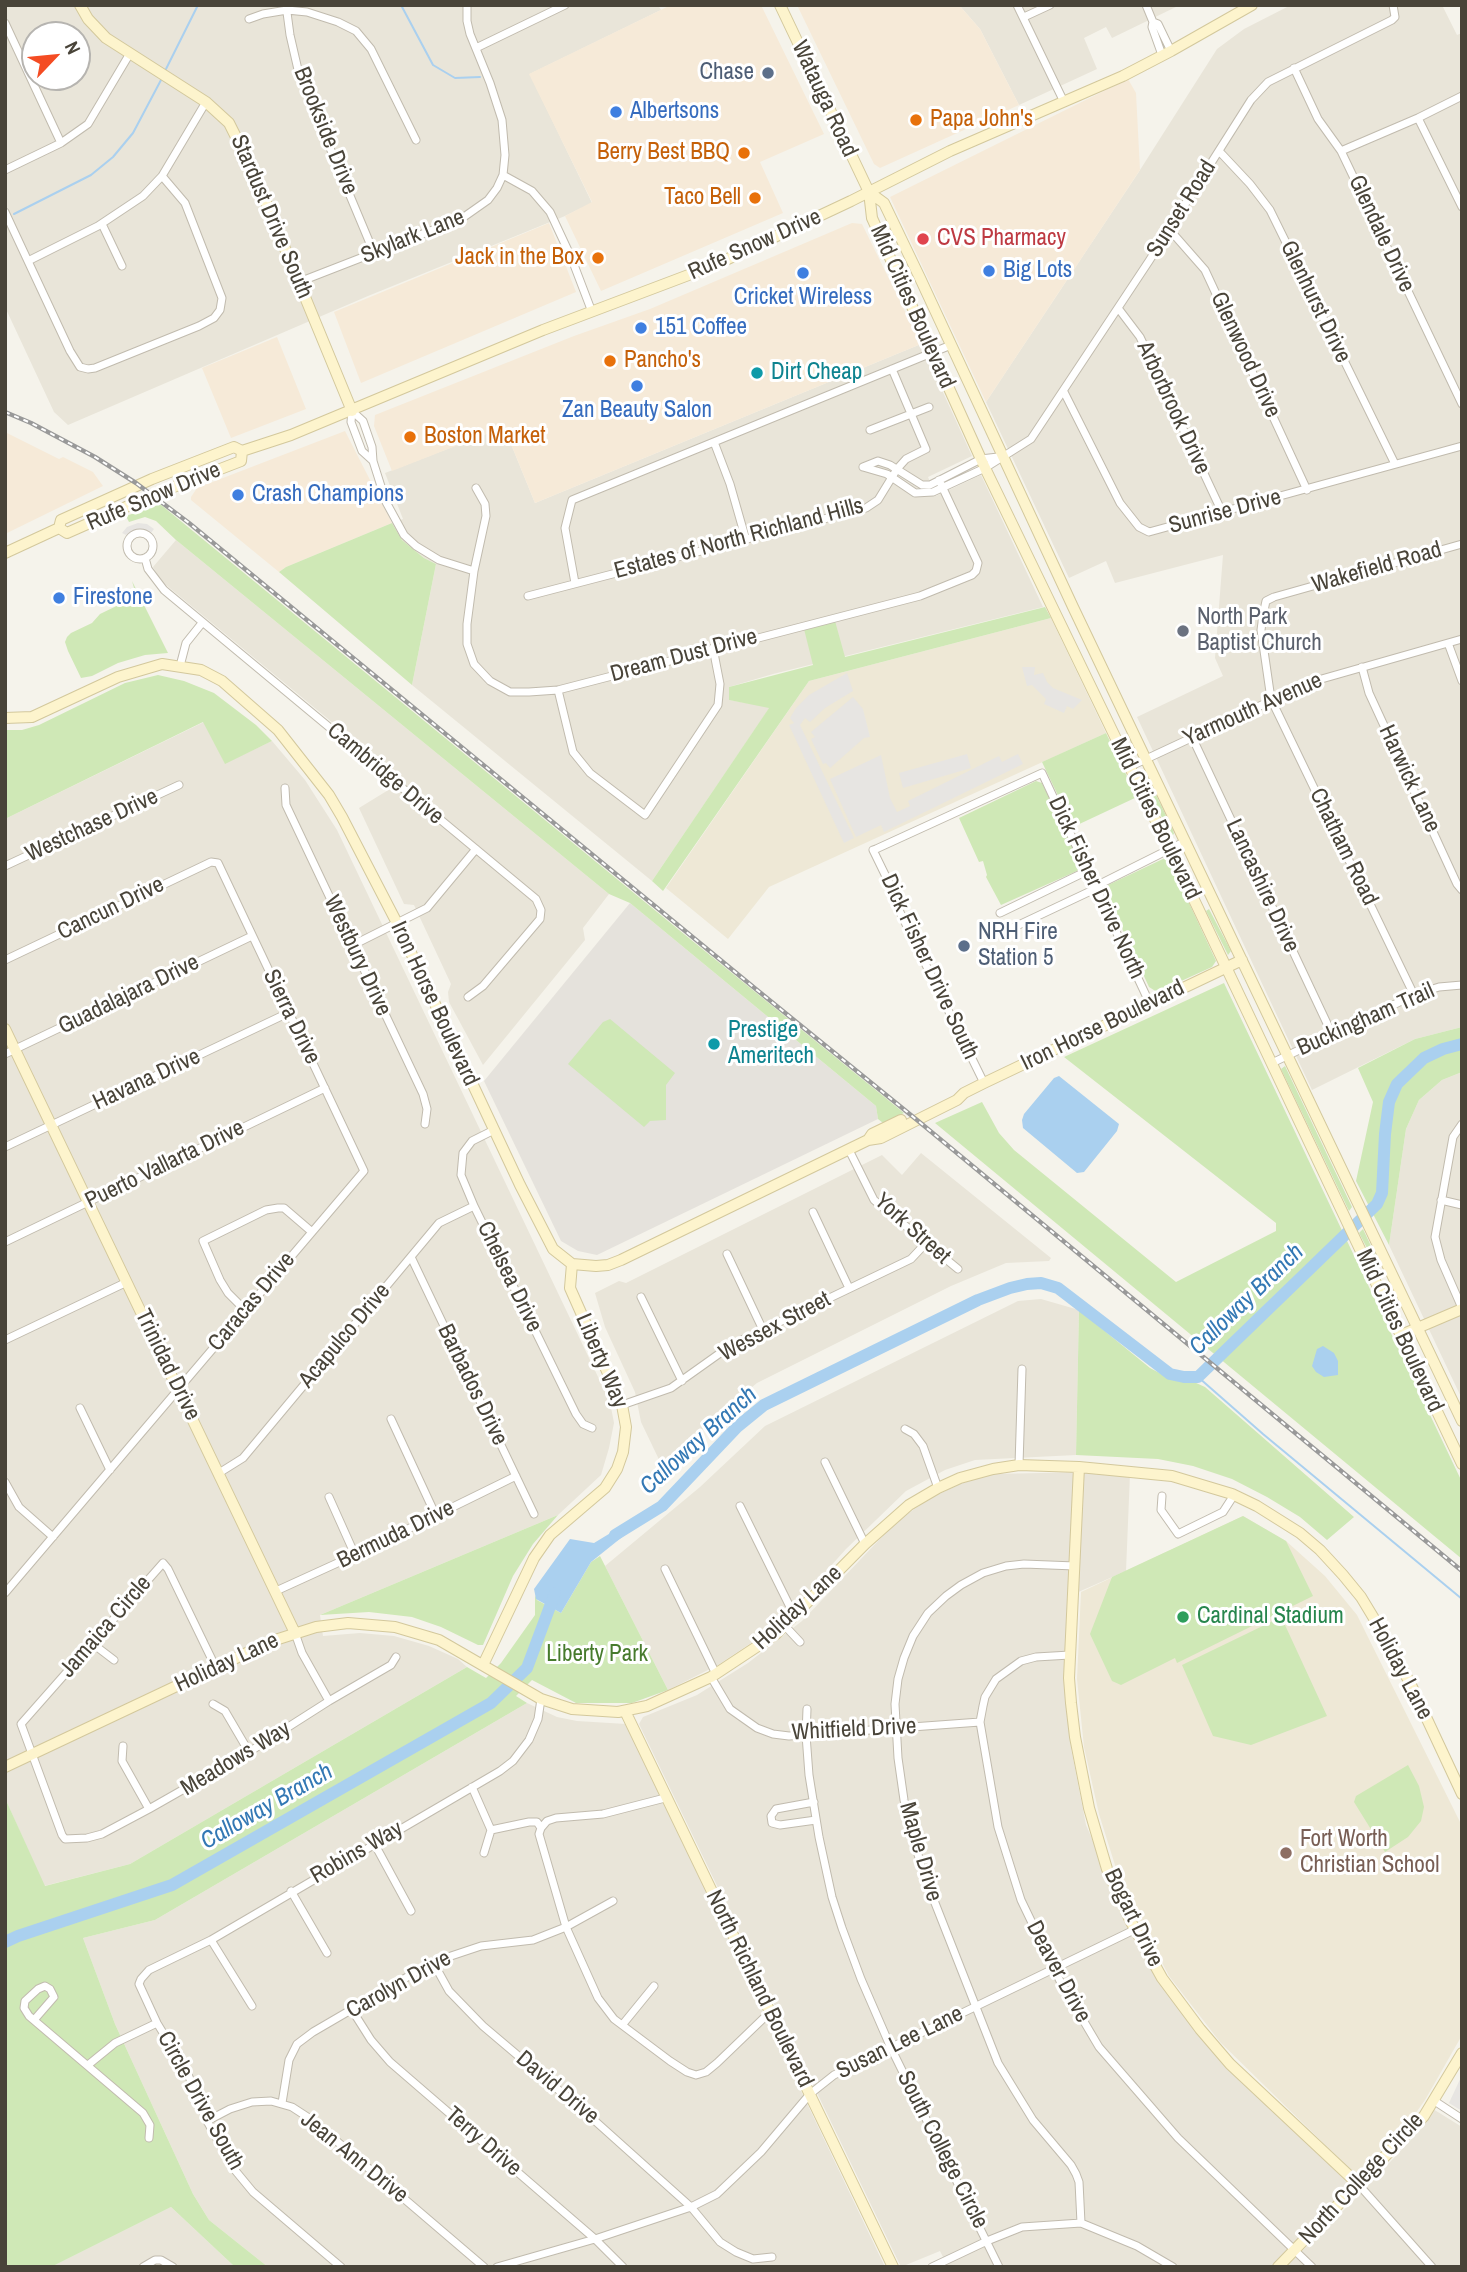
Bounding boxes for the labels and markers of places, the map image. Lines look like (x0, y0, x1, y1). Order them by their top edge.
place label: Chase (699, 59, 754, 87)
marker: Chase (760, 65, 776, 81)
place label: Albertsons (630, 98, 719, 126)
marker: Albertsons (608, 104, 624, 120)
place label: Papa John's (930, 106, 1033, 134)
marker: Papa John's (908, 112, 924, 128)
place label: Berry Best BBQ (597, 139, 730, 167)
marker: Berry Best BBQ (736, 145, 752, 161)
place label: Taco Bell (664, 184, 741, 212)
marker: Taco Bell (747, 190, 763, 206)
place label: CVS Pharmacy (937, 225, 1066, 253)
marker: CVS Pharmacy (915, 231, 931, 247)
place label: Jack in the Box (455, 244, 584, 272)
marker: Jack in the Box (590, 250, 606, 266)
place label: Big Lots (1003, 257, 1072, 285)
marker: Big Lots (981, 263, 997, 279)
marker: Cricket Wireless (795, 265, 811, 281)
place label: Cricket Wireless (734, 284, 872, 312)
place label: 151 Coffee (655, 314, 747, 342)
marker: 151 Coffee (633, 320, 649, 336)
place label: Pancho's (624, 347, 701, 375)
marker: Pancho's (602, 353, 618, 369)
place label: Dirt Cheap (771, 359, 862, 387)
marker: Dirt Cheap (749, 365, 765, 381)
marker: Zan Beauty Salon (629, 378, 645, 394)
place label: Zan Beauty Salon (562, 397, 712, 425)
place label: Boston Market (424, 423, 546, 451)
marker: Boston Market (402, 429, 418, 445)
place label: Crash Champions (252, 481, 404, 509)
marker: Crash Champions (230, 487, 246, 503)
place label: Firestone (73, 584, 153, 612)
marker: Firestone (51, 590, 67, 606)
place label: North Park Baptist Church (1197, 604, 1322, 658)
marker: North Park Baptist Church (1175, 623, 1191, 639)
place label: NRH Fire Station 5 (978, 919, 1058, 973)
marker: NRH Fire Station 5 (956, 938, 972, 954)
place label: Prestige Ameritech (728, 1017, 814, 1071)
marker: Prestige Ameritech (706, 1036, 722, 1052)
place label: Cardinal Stadium (1197, 1603, 1344, 1631)
marker: Cardinal Stadium (1175, 1609, 1191, 1625)
place label: Fort Worth Christian School (1300, 1826, 1439, 1880)
marker: Fort Worth Christian School (1278, 1845, 1294, 1861)

